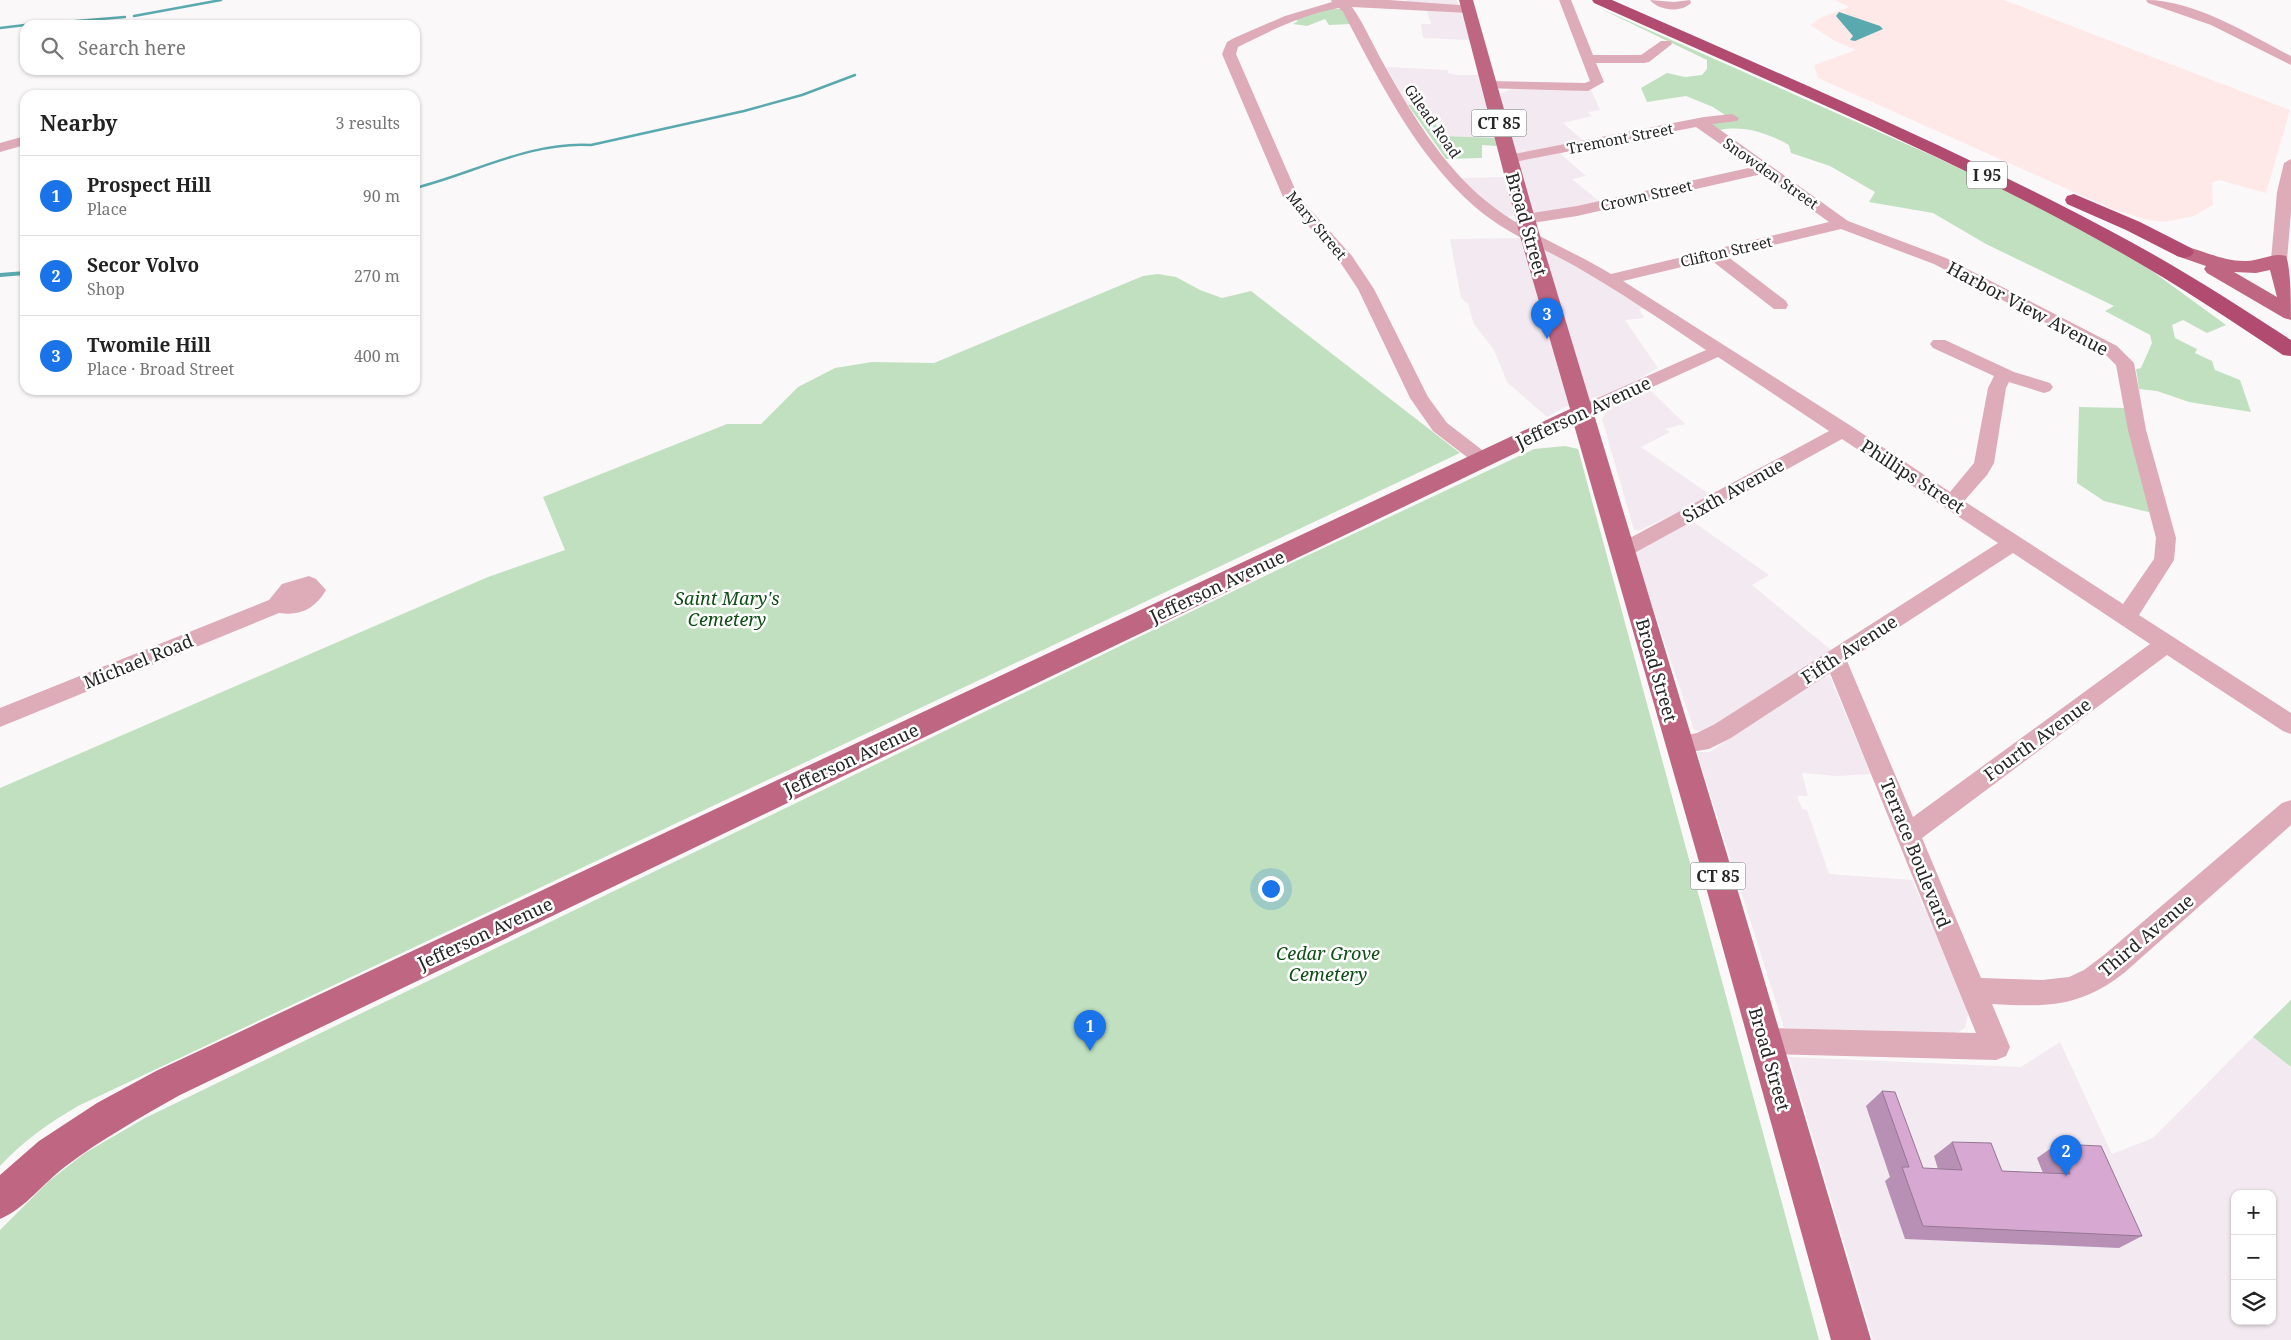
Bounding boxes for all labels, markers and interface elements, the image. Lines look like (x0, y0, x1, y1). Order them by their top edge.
search box (20, 20, 420, 75)
icon: search (38, 34, 66, 62)
text: Search here (78, 35, 186, 61)
street label: Gilead Road (1400, 80, 1466, 162)
text: Nearby (40, 109, 118, 137)
road number: CT 85 (1472, 110, 1526, 136)
text: 3 results (336, 112, 400, 134)
street label: Tremont Street (1565, 118, 1675, 158)
street label: Snowden Street (1719, 133, 1823, 213)
road number: I 95 (1967, 162, 2007, 188)
street label: Broad Street (1501, 169, 1553, 279)
text: Prospect Hill (87, 172, 211, 198)
street label: Crown Street (1598, 175, 1694, 215)
text: 1 (51, 185, 61, 207)
text: 90 m (363, 185, 400, 207)
street label: Mary Street (1282, 186, 1352, 264)
text: Place (87, 198, 127, 220)
street label: Clifton Street (1678, 231, 1774, 271)
text: Secor Volvo (87, 252, 199, 278)
street label: Harbor View Avenue (1943, 255, 2113, 361)
text: 2 (51, 265, 61, 287)
text: 270 m (354, 265, 400, 287)
text: Shop (87, 278, 125, 300)
pin: 3 (1531, 298, 1563, 339)
text: Twomile Hill (87, 332, 211, 358)
text: 3 (51, 345, 61, 367)
text: 400 m (354, 345, 400, 367)
text: Place · Broad Street (87, 358, 234, 380)
street label: Jefferson Avenue (1511, 370, 1654, 454)
street label: Phillips Street (1857, 434, 1969, 518)
street label: Sixth Avenue (1678, 452, 1788, 528)
street label: Jefferson Avenue (1145, 544, 1288, 628)
park label: Saint Mary's Cemetery (674, 586, 780, 631)
street label: Fifth Avenue (1796, 609, 1902, 689)
street label: Broad Street (1631, 615, 1683, 725)
street label: Michael Road (80, 628, 196, 694)
street label: Fourth Avenue (1979, 692, 2095, 786)
street label: Jefferson Avenue (779, 717, 922, 801)
street label: Terrace Boulevard (1875, 775, 1957, 931)
road number: CT 85 (1690, 862, 1746, 889)
your location (1258, 876, 1284, 902)
street label: Third Avenue (2094, 888, 2198, 982)
street label: Jefferson Avenue (413, 891, 556, 975)
park label: Cedar Grove Cemetery (1276, 941, 1380, 986)
street label: Broad Street (1744, 1004, 1796, 1114)
pin: 1 (1074, 1010, 1106, 1051)
pin: 2 (2050, 1135, 2082, 1176)
map controls (2231, 1190, 2276, 1325)
button: + (2231, 1190, 2276, 1235)
button: − (2231, 1235, 2276, 1280)
button: layers (2231, 1280, 2276, 1325)

